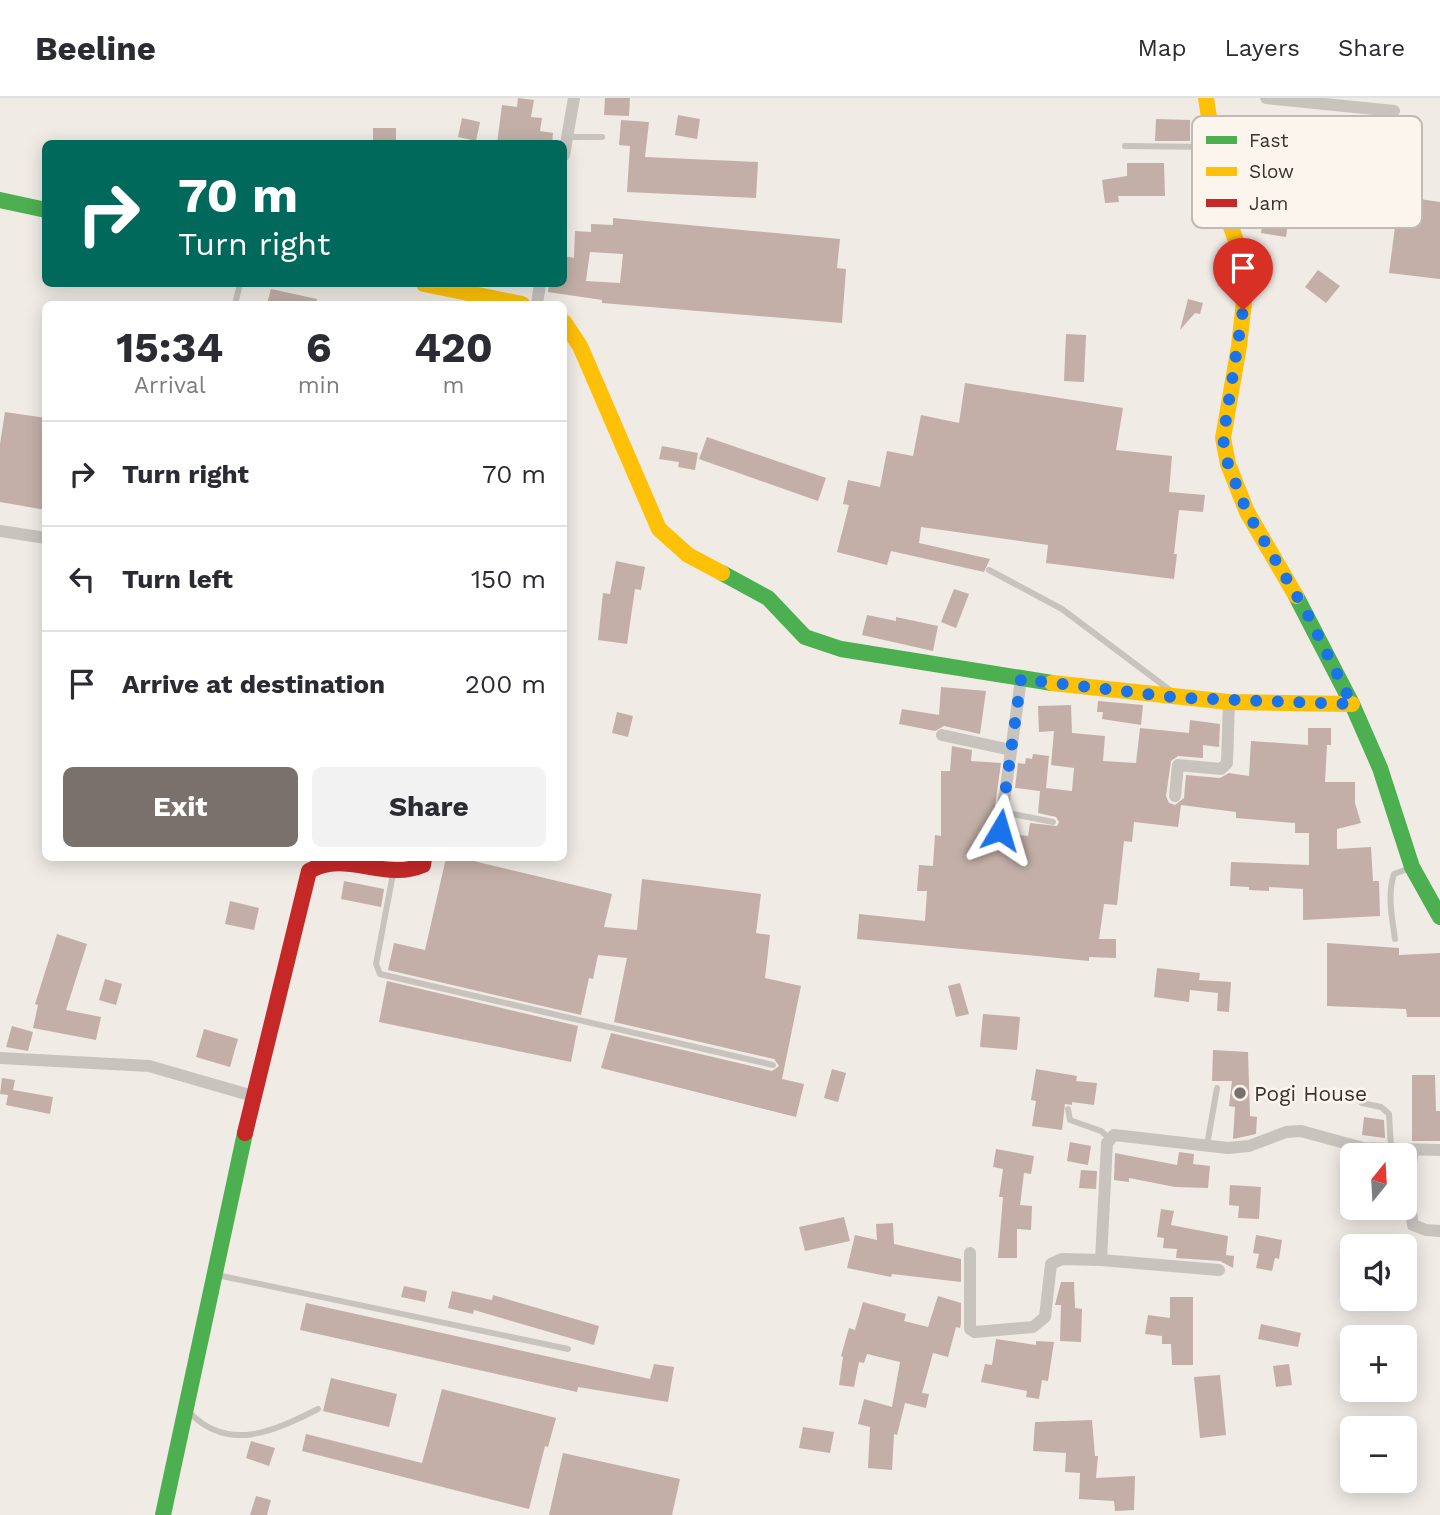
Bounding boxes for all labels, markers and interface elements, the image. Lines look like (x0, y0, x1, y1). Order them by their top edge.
text: Beeline (35, 29, 156, 68)
text: Map (1138, 34, 1186, 62)
text: Layers (1224, 34, 1300, 62)
text: Share (1338, 34, 1405, 62)
legend (1192, 116, 1422, 228)
text: Fast (1249, 129, 1288, 152)
text: Slow (1249, 160, 1294, 183)
text: 70 m (178, 166, 298, 224)
icon: right (63, 168, 154, 259)
text: Jam (1249, 192, 1288, 215)
text: Turn right (178, 225, 330, 263)
pin (1213, 238, 1273, 310)
icon: arrive (1224, 249, 1262, 287)
text: 15:34 (116, 323, 223, 372)
text: 6 (306, 323, 332, 372)
text: 420 (414, 323, 493, 372)
text: Arrival (134, 372, 206, 399)
text: min (298, 372, 340, 399)
text: m (443, 372, 464, 399)
icon: right (63, 455, 101, 493)
text: Turn right (122, 459, 249, 489)
text: 70 m (482, 459, 546, 489)
icon: left (63, 560, 101, 598)
text: Turn left (122, 564, 233, 594)
text: 150 m (471, 564, 546, 594)
icon: arrive (63, 665, 101, 703)
text: Arrive at destination (122, 669, 385, 699)
text: 200 m (465, 669, 546, 699)
button: Exit (63, 767, 298, 847)
button: Share (312, 767, 546, 847)
position arrow (963, 793, 1037, 867)
place label: Pogi House (1254, 1081, 1367, 1106)
marker: Pogi House (1232, 1085, 1248, 1101)
north arrow (1340, 1143, 1418, 1220)
map controls (1340, 1143, 1417, 1493)
button: sound (1340, 1234, 1417, 1311)
button: + (1340, 1325, 1417, 1402)
button: − (1340, 1416, 1417, 1493)

